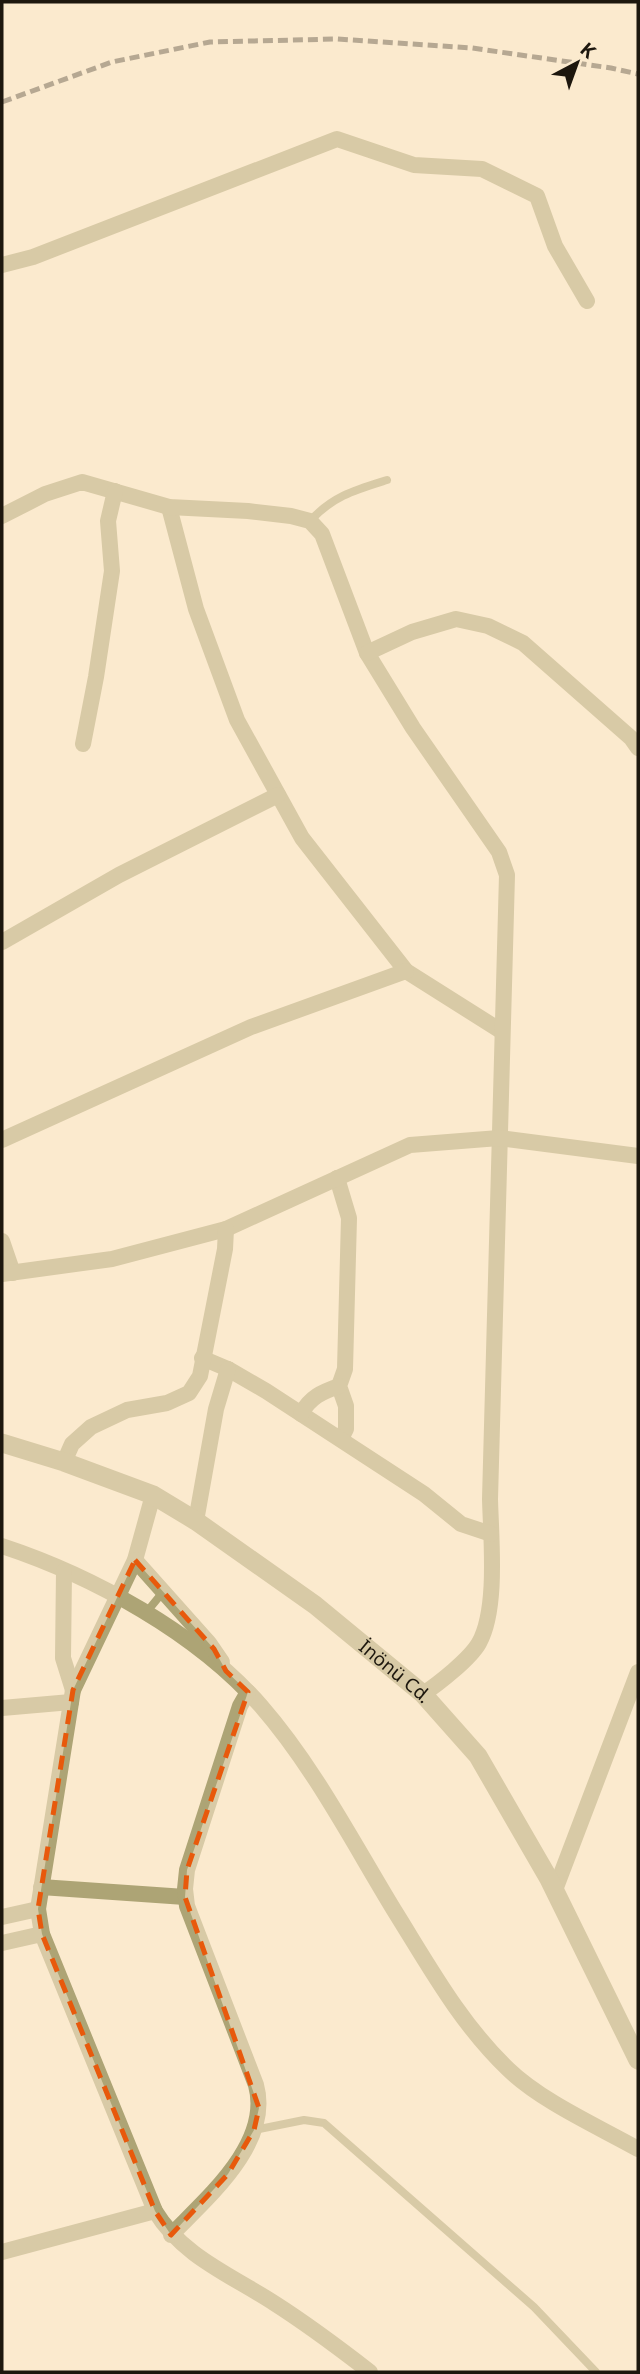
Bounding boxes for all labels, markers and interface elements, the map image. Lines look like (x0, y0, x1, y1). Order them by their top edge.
north arrow (542, 28, 612, 98)
text: K (575, 36, 602, 64)
street label: İnönü Cd. (354, 1634, 438, 1709)

